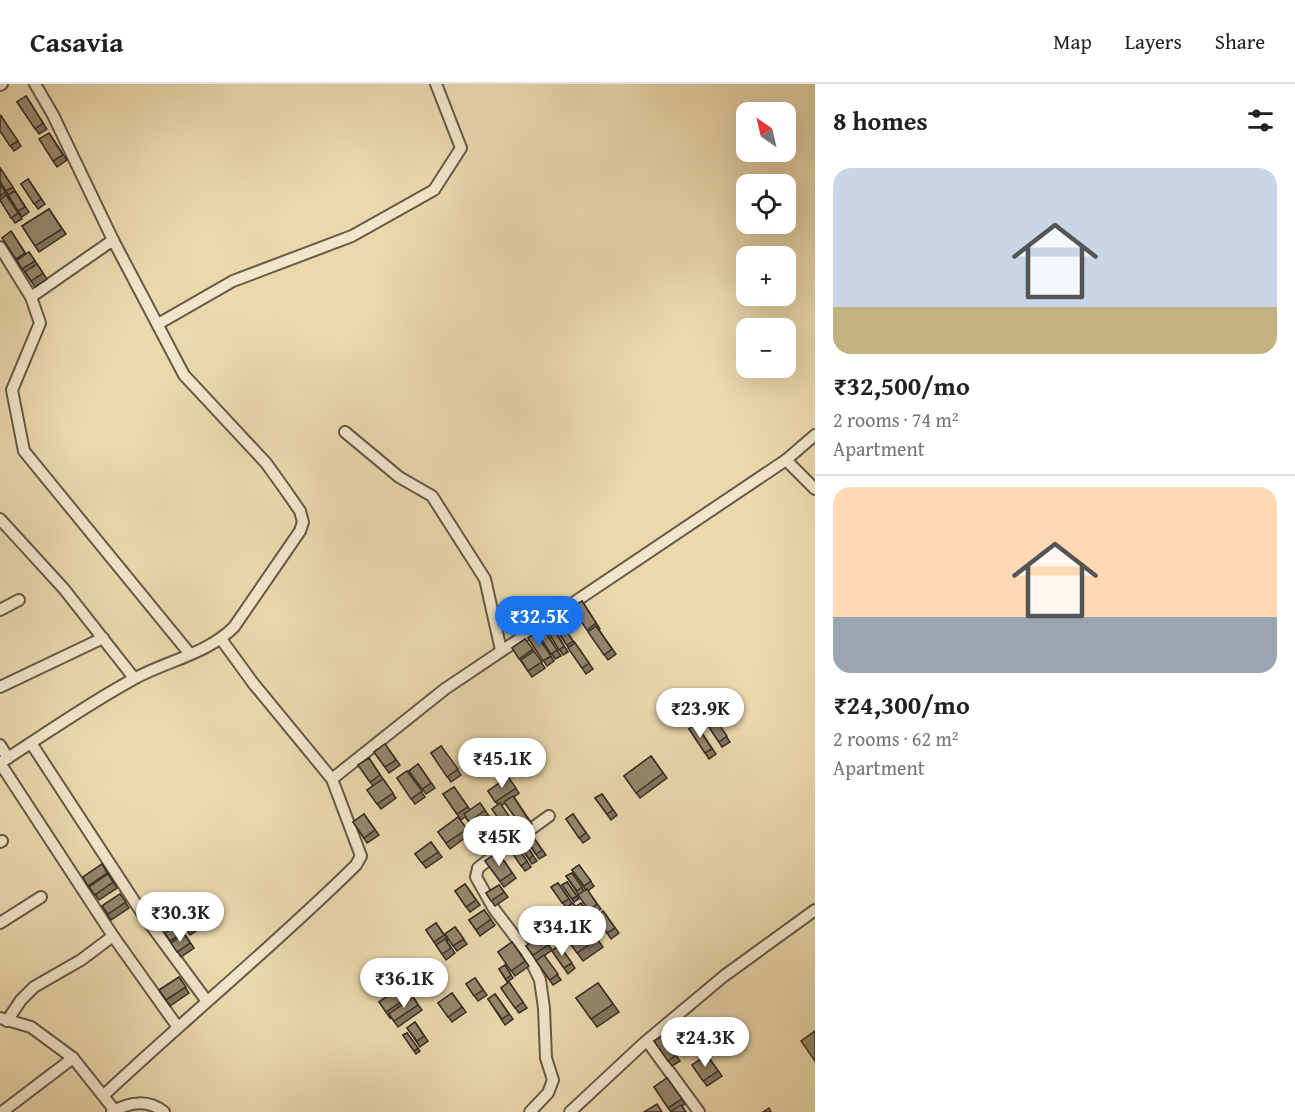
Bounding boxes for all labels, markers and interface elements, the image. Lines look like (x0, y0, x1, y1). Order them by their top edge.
text: Casavia (30, 21, 124, 62)
text: Map (1053, 26, 1092, 57)
text: Layers (1125, 26, 1182, 57)
text: Share (1215, 26, 1265, 57)
text: 8 homes (833, 101, 928, 140)
north arrow (736, 102, 796, 162)
map controls (736, 102, 796, 378)
icon: filters (1244, 104, 1277, 137)
button: locate (736, 174, 796, 234)
icon: home (1001, 207, 1109, 315)
button: + (736, 246, 796, 306)
button: − (736, 318, 796, 378)
text: ₹32,500/mo (833, 366, 970, 405)
text: 2 rooms · 74 m² (833, 405, 959, 434)
text: Apartment (833, 434, 925, 463)
icon: home (1001, 526, 1109, 634)
pin: ₹32.5K (490, 596, 588, 647)
text: ₹32.5K (509, 601, 569, 630)
text: ₹24,300/mo (833, 685, 970, 724)
pin: ₹23.9K (651, 688, 749, 739)
text: ₹23.9K (670, 693, 730, 722)
text: 2 rooms · 62 m² (833, 724, 959, 753)
pin: ₹45.1K (453, 738, 551, 789)
text: ₹45.1K (472, 743, 532, 772)
text: Apartment (833, 753, 925, 782)
pin: ₹45K (463, 816, 535, 867)
text: ₹45K (477, 821, 521, 850)
pin: ₹30.3K (131, 892, 229, 943)
text: ₹30.3K (150, 897, 210, 926)
pin: ₹34.1K (513, 906, 611, 957)
text: ₹34.1K (532, 911, 592, 940)
pin: ₹36.1K (355, 958, 453, 1009)
text: ₹36.1K (374, 963, 434, 992)
pin: ₹24.3K (656, 1017, 754, 1068)
text: ₹24.3K (675, 1022, 735, 1051)

